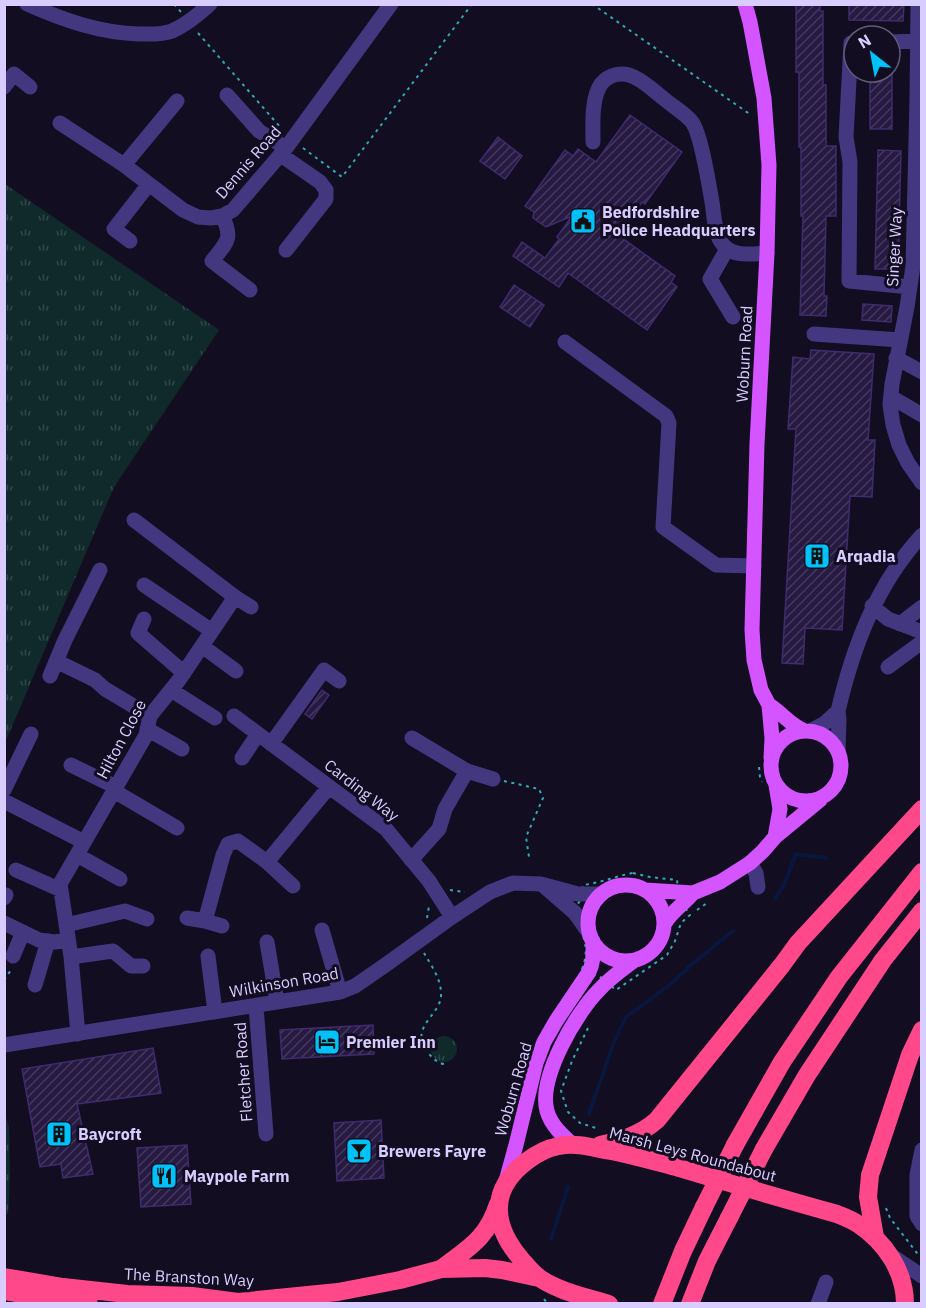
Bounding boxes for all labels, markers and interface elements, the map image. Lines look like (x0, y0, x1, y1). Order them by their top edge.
north arrow (842, 24, 902, 84)
text: N (854, 30, 874, 53)
street label: Dennis Road (211, 121, 285, 203)
place label: Bedfordshire Police Headquarters (602, 202, 755, 240)
public building icon: Bedfordshire Police Headquarters (568, 206, 598, 236)
street label: Singer Way (882, 207, 906, 287)
street label: Woburn Road (731, 305, 757, 403)
building icon: Arqadia (802, 541, 832, 571)
place label: Arqadia (836, 546, 896, 566)
street label: Hilton Close (92, 696, 150, 782)
street label: Carding Way (321, 755, 403, 825)
street label: Wilkinson Road (228, 963, 340, 1001)
street label: Fletcher Road (230, 1021, 256, 1123)
hotel icon: Premier Inn (312, 1027, 342, 1057)
place label: Premier Inn (346, 1032, 436, 1052)
street label: Woburn Road (490, 1040, 536, 1138)
building icon: Baycroft (44, 1119, 74, 1149)
street label: Marsh Leys Roundabout (607, 1122, 779, 1186)
place label: Baycroft (78, 1124, 142, 1144)
bar icon: Brewers Fayre (344, 1136, 374, 1166)
place label: Brewers Fayre (378, 1141, 486, 1161)
restaurant icon: Maypole Farm (149, 1161, 179, 1191)
place label: Maypole Farm (184, 1166, 290, 1186)
street label: The Branston Way (123, 1264, 255, 1290)

